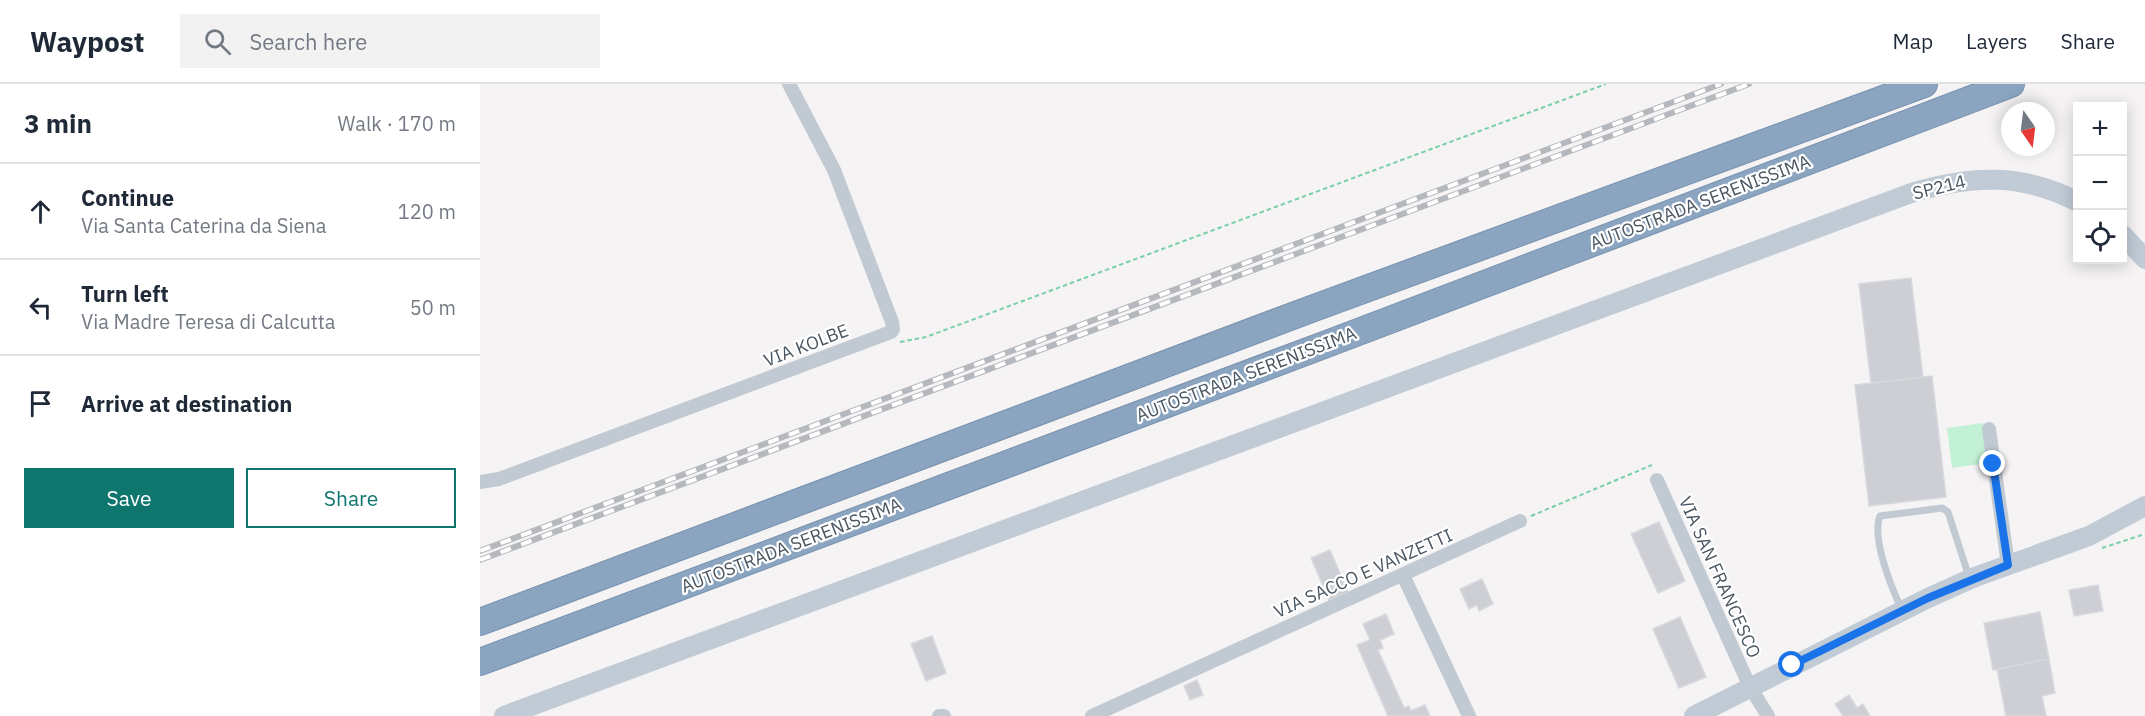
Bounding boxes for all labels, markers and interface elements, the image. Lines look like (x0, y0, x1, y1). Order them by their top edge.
search box (180, 14, 600, 68)
text: Waypost (30, 23, 144, 60)
icon: search (201, 25, 234, 58)
text: Search here (249, 27, 367, 56)
text: Map (1893, 27, 1933, 55)
text: Layers (1966, 27, 2028, 55)
text: Share (2061, 27, 2115, 55)
north arrow (2001, 102, 2055, 156)
map controls (2073, 102, 2127, 264)
button: + (2073, 102, 2127, 156)
text: 3 min (24, 106, 92, 140)
text: Walk · 170 m (338, 110, 456, 137)
street label: AUTOSTRADA SERENISSIMA (1586, 149, 1814, 255)
button: − (2073, 156, 2127, 210)
street label: SP214 (1910, 169, 1968, 205)
text: Continue (81, 183, 174, 212)
icon: ahead (24, 195, 57, 228)
text: 120 m (398, 198, 456, 225)
button: locate (2073, 210, 2127, 264)
text: Via Santa Caterina da Siena (81, 212, 326, 239)
text: Turn left (81, 279, 169, 308)
icon: left (24, 291, 57, 324)
text: 50 m (410, 294, 456, 321)
text: Via Madre Teresa di Calcutta (81, 308, 335, 335)
street label: VIA KOLBE (760, 318, 852, 372)
street label: AUTOSTRADA SERENISSIMA (1132, 321, 1360, 427)
icon: arrive (24, 387, 57, 420)
text: Arrive at destination (81, 389, 292, 418)
route end (1979, 450, 2005, 476)
button: Save (24, 468, 234, 528)
button: Share (246, 468, 456, 528)
street label: AUTOSTRADA SERENISSIMA (677, 492, 905, 598)
street label: VIA SAN FRANCESCO (1674, 493, 1766, 661)
street label: VIA SACCO E VANZETTI (1270, 523, 1456, 623)
route start (1778, 651, 1804, 677)

